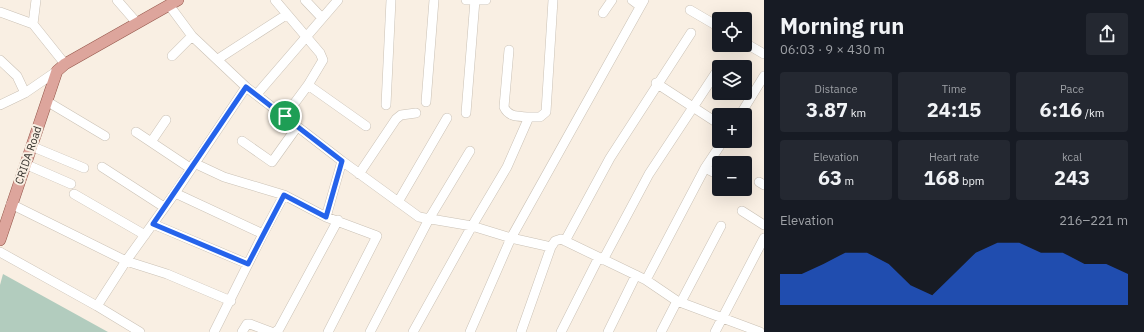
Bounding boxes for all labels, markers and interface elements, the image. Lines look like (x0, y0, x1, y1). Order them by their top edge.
text: Morning run (780, 11, 904, 40)
map controls (712, 12, 752, 196)
button: locate (712, 12, 752, 52)
button: share (1086, 13, 1128, 55)
text: 06:03 · 9 × 430 m (780, 41, 885, 58)
button: layers (712, 60, 752, 100)
text: Distance (815, 82, 857, 96)
text: Time (942, 82, 966, 96)
text: Pace (1060, 82, 1084, 96)
text: 3.87 (806, 96, 848, 123)
text: 24:15 (927, 96, 981, 123)
text: 6:16 (1040, 96, 1082, 123)
pin (268, 99, 302, 133)
icon: arrive (274, 105, 296, 127)
text: km (848, 106, 866, 120)
text: /km (1082, 106, 1104, 120)
button: + (712, 108, 752, 148)
street label: CRIDA Road (12, 124, 44, 186)
text: Elevation (813, 150, 859, 164)
text: Heart rate (929, 150, 979, 164)
text: kcal (1062, 150, 1082, 164)
button: − (712, 156, 752, 196)
text: 63 (818, 164, 842, 191)
text: 168 (924, 164, 960, 191)
text: 243 (1054, 164, 1090, 191)
text: m (842, 174, 854, 188)
text: bpm (960, 174, 984, 188)
text: Elevation (780, 212, 834, 229)
text: 216–221 m (1059, 212, 1128, 229)

